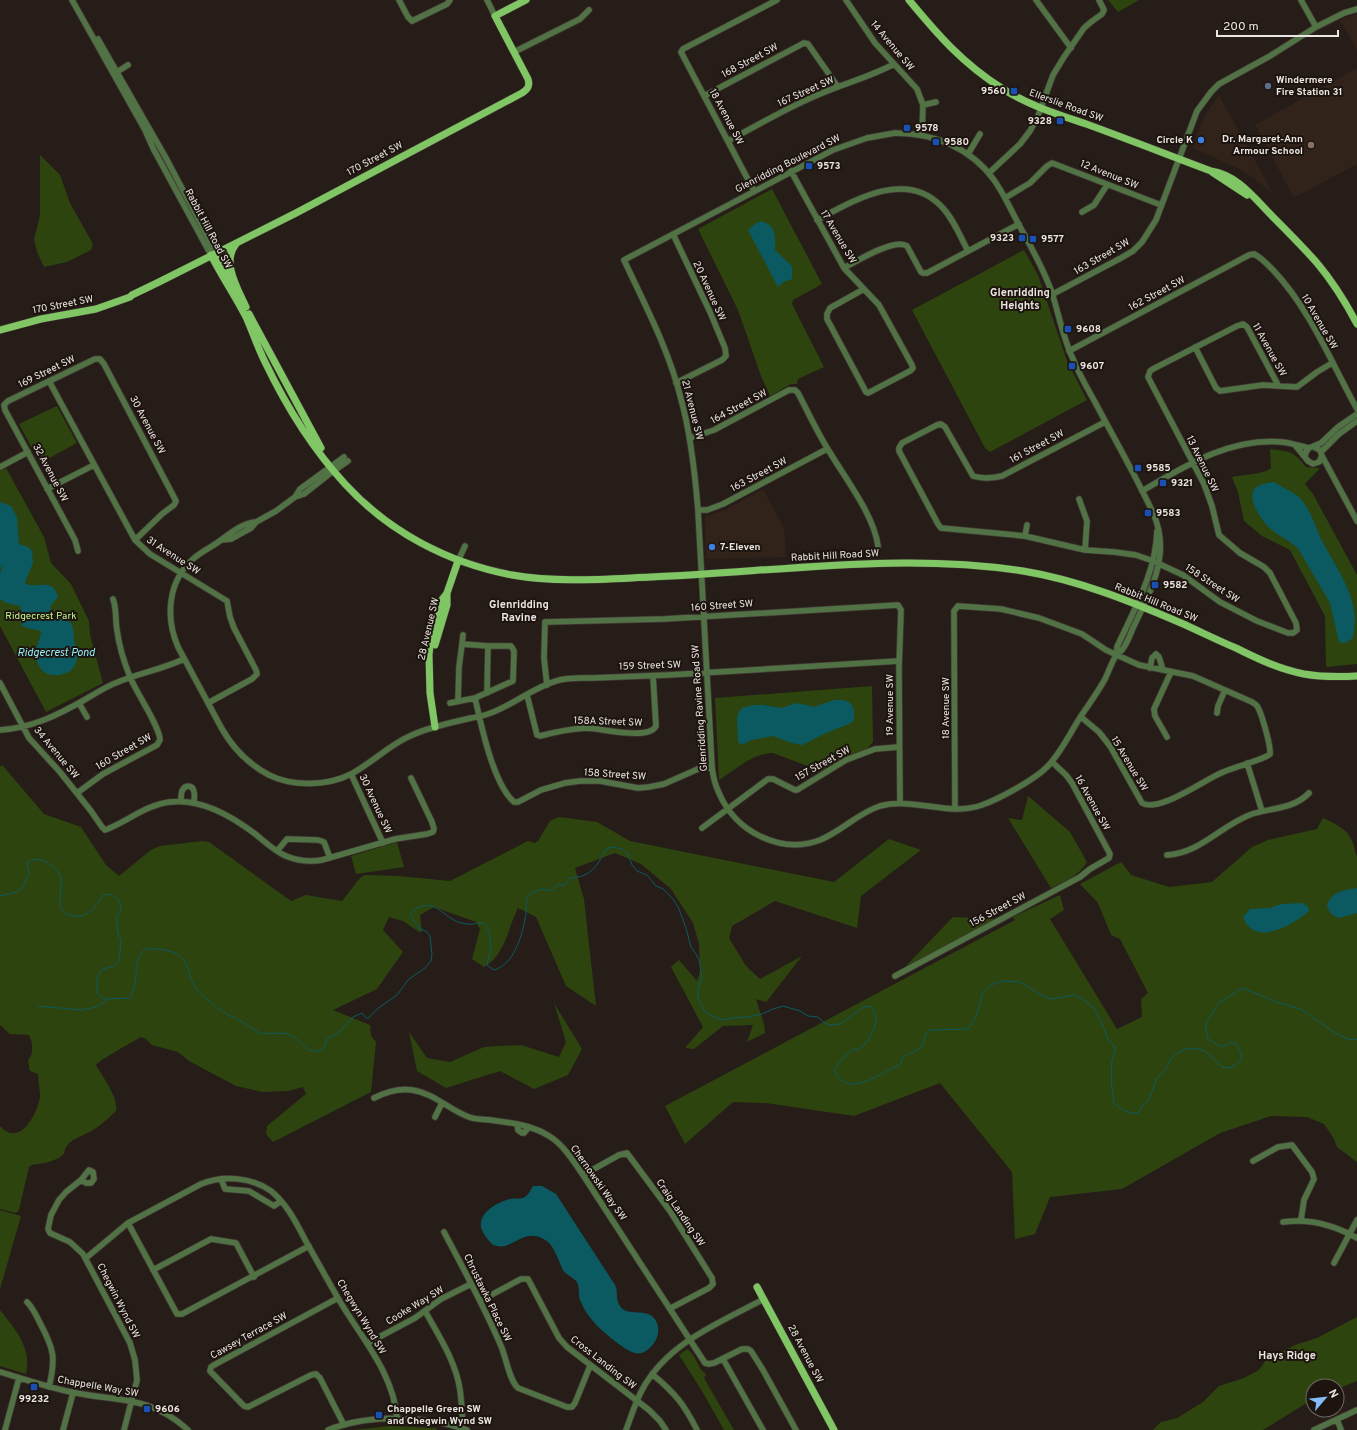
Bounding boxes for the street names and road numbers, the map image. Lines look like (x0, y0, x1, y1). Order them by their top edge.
street label: 14 Avenue SW (867, 18, 917, 74)
street label: 168 Street SW (719, 41, 781, 81)
street label: 167 Street SW (776, 74, 836, 110)
street label: 18 Avenue SW (706, 87, 746, 147)
street label: Ellerslie Road SW (1027, 87, 1105, 125)
street label: Glenridding Boulevard SW (733, 132, 843, 196)
street label: 170 Street SW (345, 139, 405, 179)
street label: 12 Avenue SW (1078, 157, 1140, 193)
street label: Rabbit Hill Road SW (181, 187, 235, 271)
street label: 17 Avenue SW (817, 208, 859, 266)
street label: 163 Street SW (1072, 236, 1132, 278)
street label: 20 Avenue SW (689, 259, 729, 323)
street label: 162 Street SW (1126, 274, 1188, 314)
street label: 10 Avenue SW (1298, 292, 1340, 352)
street label: 170 Street SW (32, 293, 94, 317)
street label: 11 Avenue SW (1249, 321, 1289, 379)
street label: 169 Street SW (16, 353, 78, 391)
street label: 21 Avenue SW (678, 378, 706, 442)
street label: 164 Street SW (708, 387, 770, 427)
street label: 30 Avenue SW (126, 394, 168, 456)
street label: 161 Street SW (1008, 427, 1066, 467)
street label: 13 Avenue SW (1183, 433, 1221, 495)
street label: 32 Avenue SW (29, 442, 71, 504)
street label: 163 Street SW (729, 455, 789, 495)
street label: 31 Avenue SW (144, 534, 202, 578)
street label: Rabbit Hill Road SW (790, 547, 880, 565)
street label: 158 Street SW (1182, 562, 1242, 606)
street label: Rabbit Hill Road SW (1113, 580, 1199, 626)
street label: 28 Avenue SW (415, 596, 443, 662)
street label: 160 Street SW (690, 597, 754, 615)
street label: Glenridding Ravine Road SW (689, 644, 711, 772)
street label: 159 Street SW (619, 658, 681, 674)
street label: 19 Avenue SW (884, 674, 897, 736)
street label: 18 Avenue SW (940, 677, 953, 739)
street label: 158A Street SW (573, 714, 643, 730)
street label: 34 Avenue SW (30, 724, 82, 782)
street label: 160 Street SW (94, 731, 154, 773)
street label: 15 Avenue SW (1107, 734, 1151, 794)
street label: 157 Street SW (793, 744, 853, 784)
street label: 158 Street SW (583, 766, 647, 784)
street label: 30 Avenue SW (356, 772, 394, 836)
street label: 16 Avenue SW (1071, 773, 1113, 833)
street label: 156 Street SW (967, 890, 1029, 930)
street label: Chernowski Way SW (567, 1142, 629, 1224)
street label: Craig Landing SW (653, 1177, 707, 1249)
street label: Chrustawka Place SW (460, 1252, 514, 1344)
street label: Chegwin Wynd SW (93, 1261, 143, 1341)
street label: Chegwyn Wynd SW (333, 1277, 389, 1357)
street label: Cooke Way SW (384, 1284, 446, 1328)
street label: Cawsey Terrace SW (208, 1309, 290, 1363)
street label: 28 Avenue SW (784, 1323, 826, 1385)
street label: Cross Landing SW (567, 1333, 639, 1393)
street label: Chappelle Way SW (56, 1373, 140, 1401)

